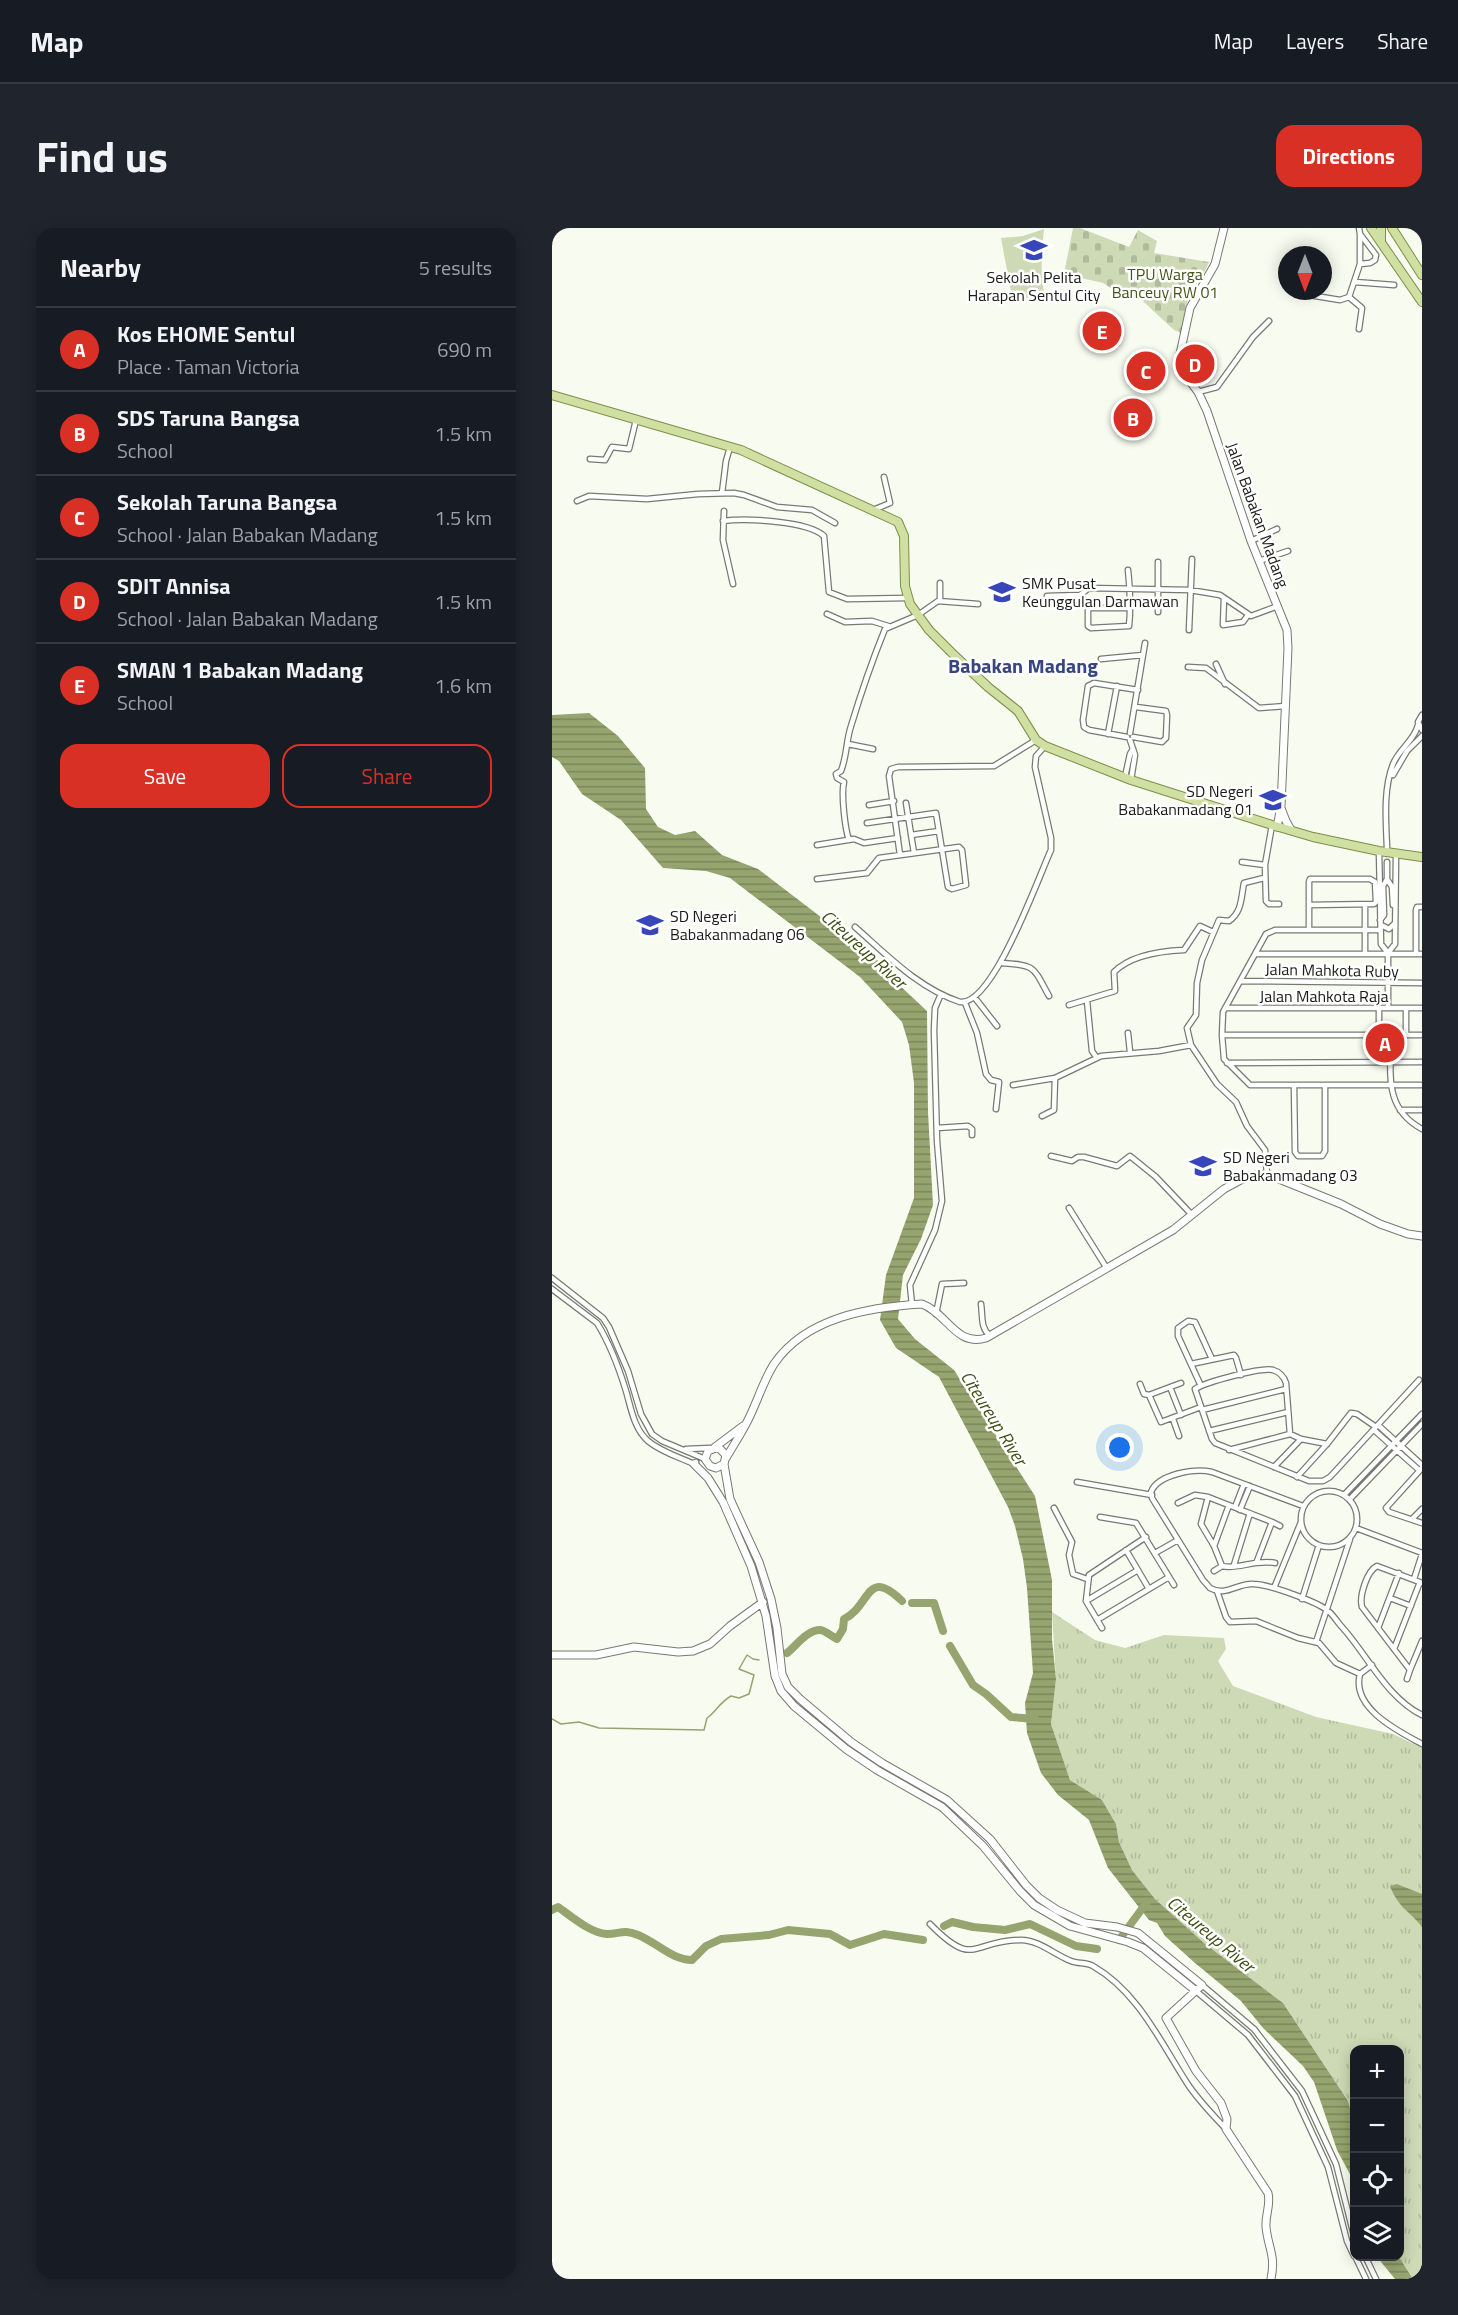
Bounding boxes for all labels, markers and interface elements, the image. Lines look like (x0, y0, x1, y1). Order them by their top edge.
text: Map (30, 20, 84, 63)
text: Map (1214, 25, 1253, 57)
text: Layers (1286, 25, 1344, 57)
text: Share (1377, 25, 1428, 57)
text: Find us (36, 124, 168, 188)
button: Directions (1276, 125, 1422, 187)
school or university icon: Sekolah Pelita Harapan Sentul City (1019, 235, 1049, 265)
north arrow (1278, 246, 1332, 300)
text: Nearby (60, 248, 141, 287)
text: 5 results (419, 252, 492, 283)
park label: TPU Warga Banceuy RW 01 (1112, 262, 1218, 304)
place label: Sekolah Pelita Harapan Sentul City (967, 265, 1101, 307)
pin: E (1082, 308, 1122, 354)
text: Kos EHOME Sentul (117, 317, 295, 351)
text: A (73, 334, 86, 365)
text: 690 m (437, 334, 492, 365)
pin: D (1176, 342, 1214, 386)
pin: C (1126, 348, 1166, 394)
text: Place · Taman Victoria (117, 351, 300, 382)
pin: B (1114, 396, 1152, 441)
text: SDS Taruna Bangsa (117, 401, 300, 435)
text: B (73, 418, 86, 449)
text: 1.5 km (435, 418, 492, 449)
text: School (117, 435, 173, 466)
street label: Jalan Babakan Madang (1221, 439, 1295, 591)
text: Sekolah Taruna Bangsa (117, 485, 337, 519)
text: C (74, 502, 85, 533)
text: 1.5 km (435, 502, 492, 533)
text: School · Jalan Babakan Madang (117, 519, 378, 550)
text: SDIT Annisa (117, 569, 231, 603)
place label: SMK Pusat Keunggulan Darmawan (1022, 571, 1179, 613)
school or university icon: SMK Pusat Keunggulan Darmawan (987, 577, 1017, 607)
text: D (73, 586, 86, 617)
text: 1.5 km (435, 586, 492, 617)
text: School · Jalan Babakan Madang (117, 603, 378, 634)
district label: Babakan Madang (948, 650, 1098, 681)
text: SMAN 1 Babakan Madang (117, 653, 363, 687)
text: E (74, 670, 85, 701)
text: 1.6 km (435, 670, 492, 701)
text: School (117, 687, 173, 718)
button: Save (60, 744, 270, 808)
button: Share (282, 744, 492, 808)
place label: SD Negeri Babakanmadang 01 (1118, 779, 1253, 821)
school or university icon: SD Negeri Babakanmadang 01 (1258, 785, 1288, 815)
water label: Citeureup River (815, 903, 915, 996)
place label: SD Negeri Babakanmadang 06 (670, 904, 805, 946)
school or university icon: SD Negeri Babakanmadang 06 (635, 910, 665, 940)
street label: Jalan Mahkota Ruby (1265, 957, 1399, 983)
street label: Jalan Mahkota Raja (1260, 984, 1388, 1008)
pin: A (1366, 1020, 1404, 1066)
place label: SD Negeri Babakanmadang 03 (1223, 1145, 1358, 1187)
school or university icon: SD Negeri Babakanmadang 03 (1188, 1151, 1218, 1181)
water label: Citeureup River (954, 1365, 1035, 1473)
your location (1105, 1433, 1134, 1462)
water label: Citeureup River (1161, 1889, 1263, 1980)
map controls (1350, 2045, 1404, 2261)
button: + (1350, 2045, 1404, 2099)
button: − (1350, 2099, 1404, 2153)
button: locate (1350, 2153, 1404, 2207)
button: layers (1350, 2207, 1404, 2261)

